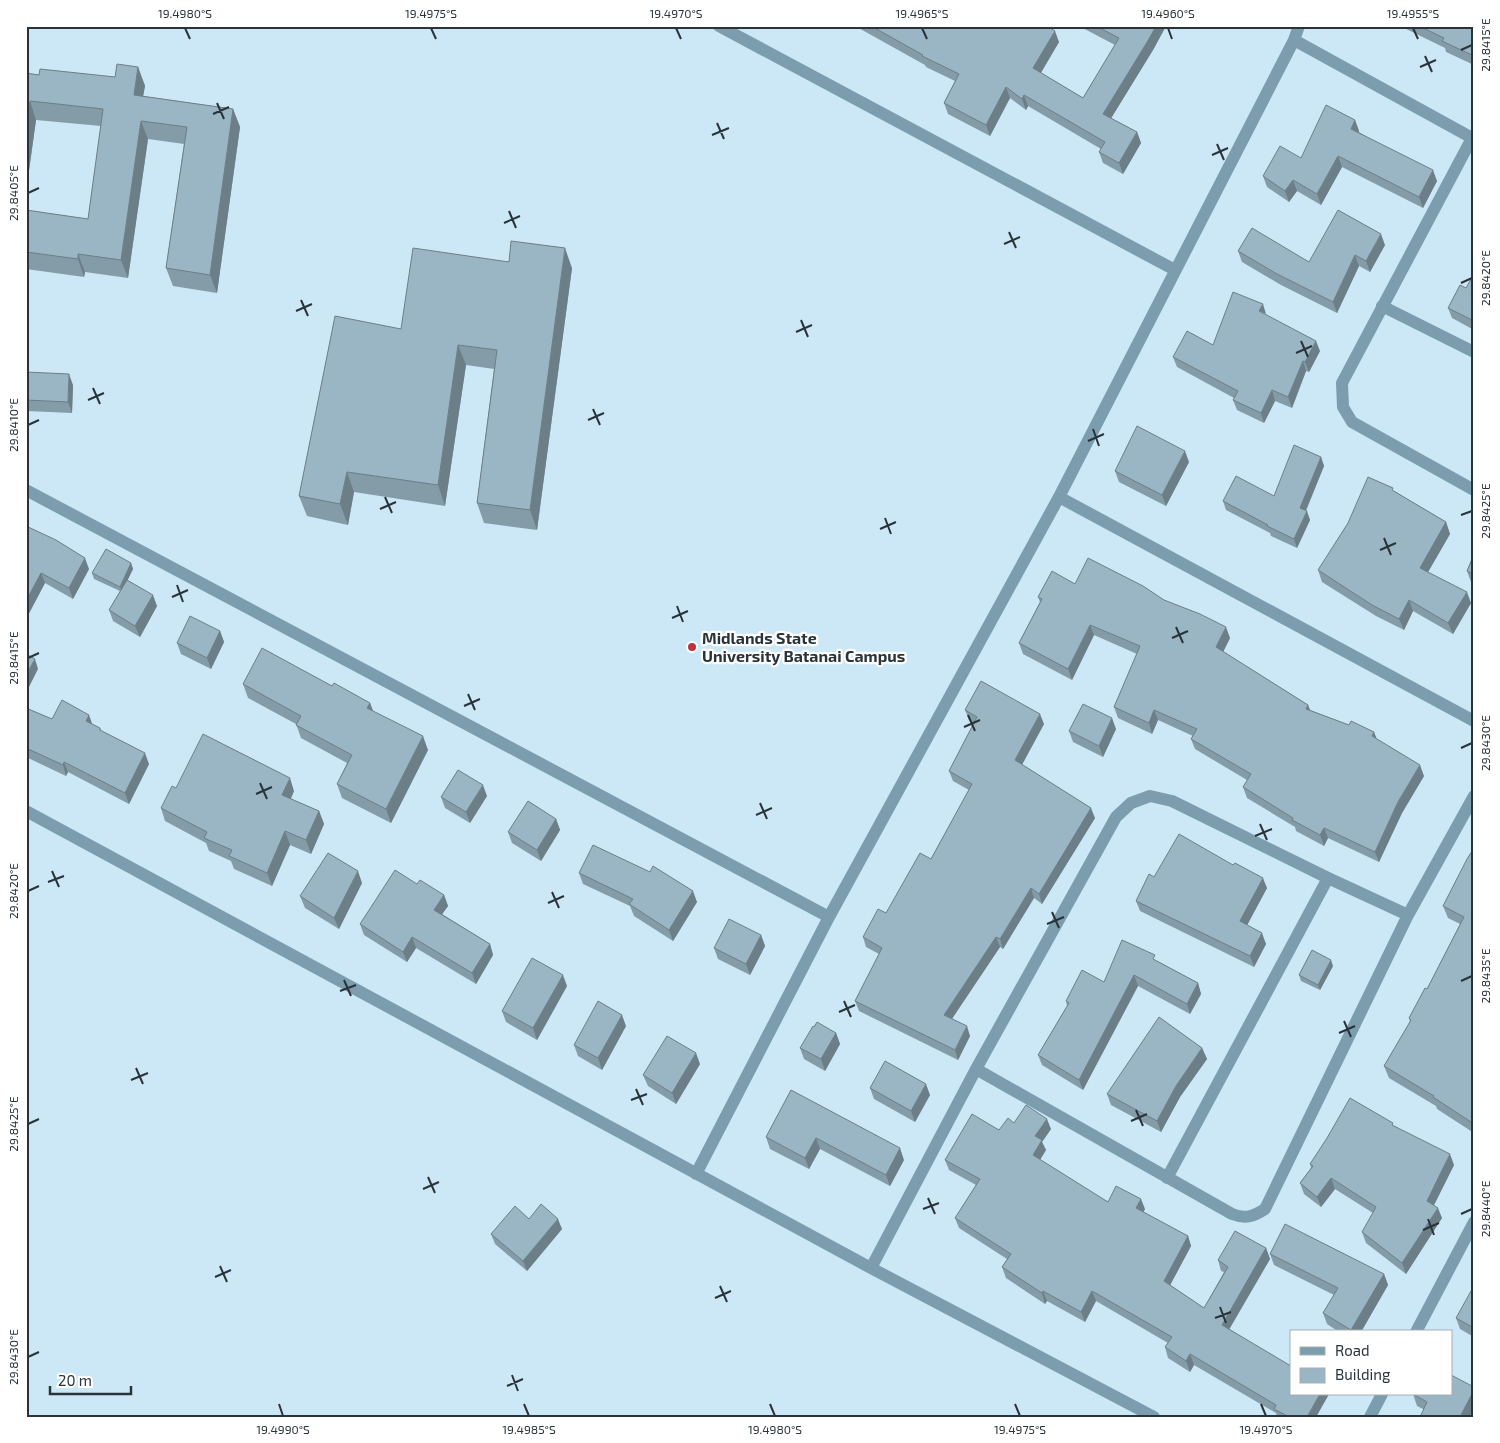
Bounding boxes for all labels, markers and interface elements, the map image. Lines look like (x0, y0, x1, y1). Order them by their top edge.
text: 19.4980°S (158, 6, 212, 20)
text: 19.4975°S (405, 6, 457, 20)
text: 19.4970°S (650, 6, 703, 20)
text: 19.4965°S (896, 6, 949, 20)
text: 19.4960°S (1141, 6, 1195, 20)
text: 19.4955°S (1387, 6, 1440, 20)
text: 29.8415°E (1478, 18, 1492, 72)
text: 29.8405°E (6, 165, 20, 221)
text: 29.8420°E (1478, 250, 1492, 306)
text: 29.8410°E (6, 398, 20, 452)
text: 29.8425°E (1478, 483, 1492, 539)
place label: Midlands State University Batanai Campus (702, 628, 905, 666)
text: 29.8415°E (6, 631, 20, 685)
marker: Midlands State University Batanai Campus (686, 641, 698, 653)
text: 29.8430°E (1478, 715, 1492, 771)
text: 29.8420°E (6, 863, 20, 919)
text: 29.8435°E (1478, 948, 1492, 1004)
text: 29.8425°E (6, 1096, 20, 1152)
text: 29.8440°E (1478, 1180, 1492, 1237)
text: 29.8430°E (6, 1329, 20, 1385)
legend (1290, 1330, 1452, 1396)
text: Road (1335, 1341, 1370, 1359)
scale bar (50, 1363, 131, 1395)
text: Building (1335, 1365, 1391, 1383)
text: 20 m (58, 1371, 92, 1389)
text: 19.4990°S (256, 1422, 310, 1436)
text: 19.4985°S (502, 1422, 556, 1436)
text: 19.4980°S (748, 1422, 802, 1436)
text: 19.4975°S (994, 1422, 1046, 1436)
text: 19.4970°S (1240, 1422, 1293, 1436)

